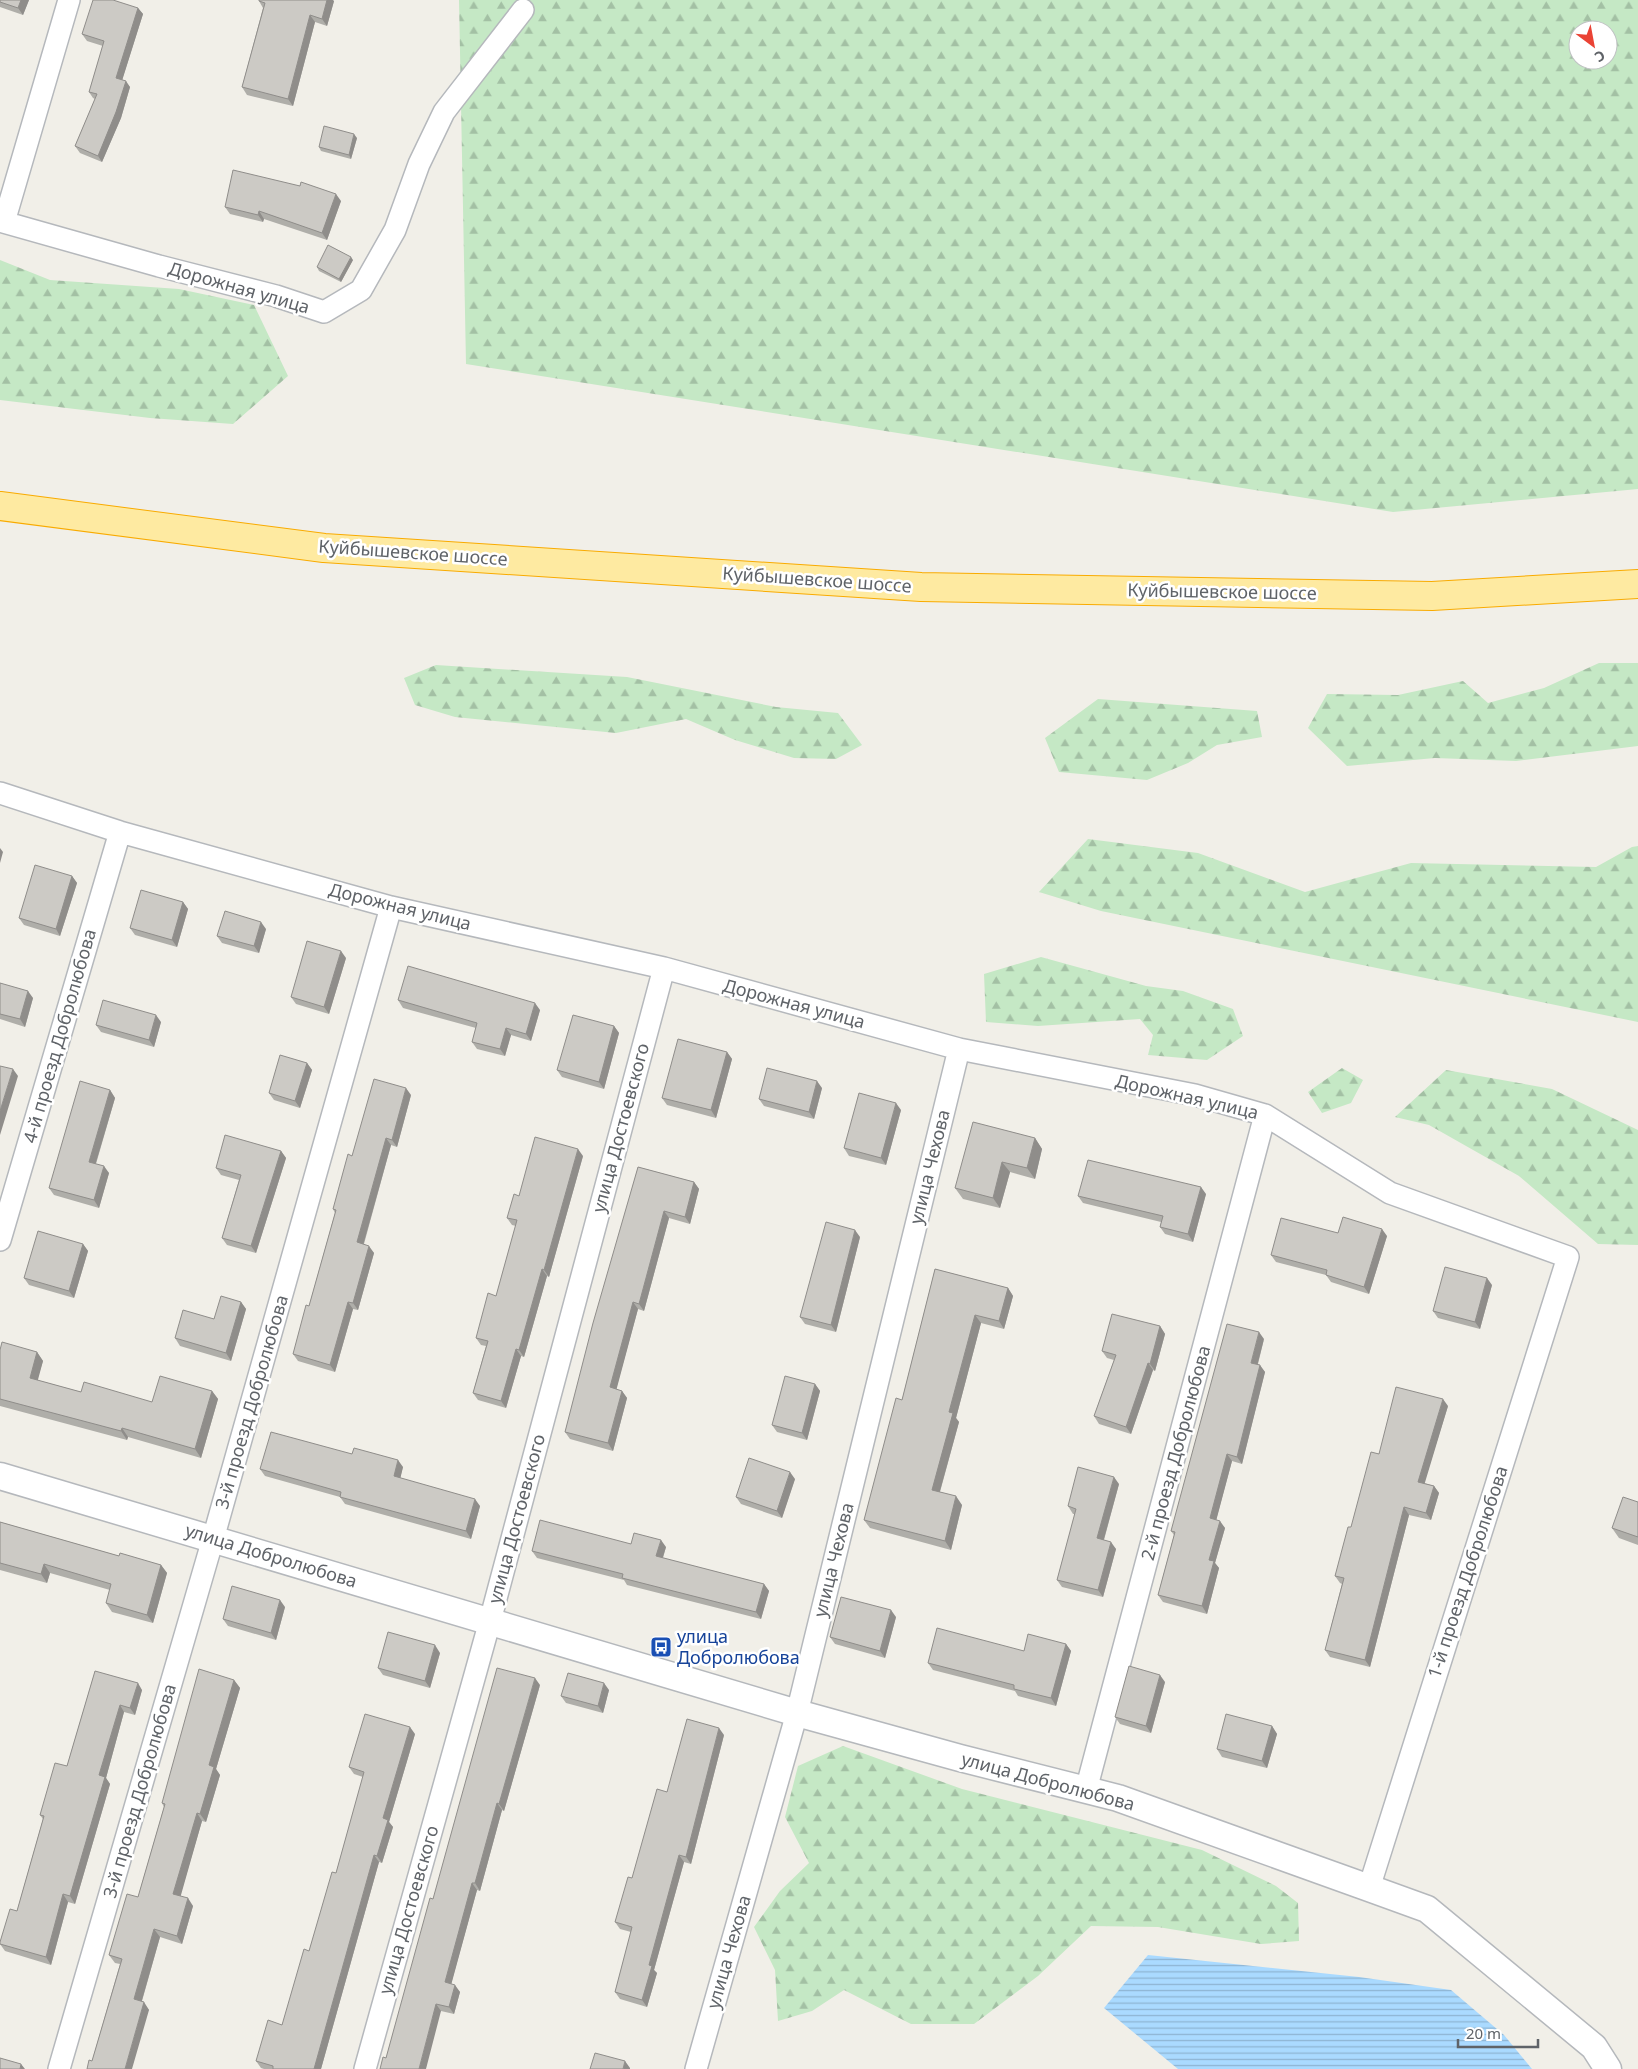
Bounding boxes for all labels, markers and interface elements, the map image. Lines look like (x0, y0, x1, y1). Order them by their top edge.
north arrow (1568, 20, 1618, 70)
text: С (1591, 46, 1609, 67)
street label: Дорожная улица (166, 255, 313, 319)
street label: Куйбышевское шоссе (318, 533, 508, 571)
street label: Куйбышевское шоссе (722, 560, 912, 598)
street label: Куйбышевское шоссе (1127, 577, 1317, 605)
street label: Дорожная улица (327, 877, 474, 935)
street label: 4-й проезд Добролюбова (17, 926, 101, 1146)
street label: Дорожная улица (721, 973, 868, 1034)
street label: улица Достоевского (586, 1040, 654, 1215)
street label: Дорожная улица (1113, 1068, 1261, 1124)
street label: улица Чехова (903, 1107, 955, 1226)
street label: 3-й проезд Добролюбова (209, 1292, 293, 1512)
street label: 2-й проезд Добролюбова (1135, 1343, 1215, 1563)
street label: улица Достоевского (482, 1431, 550, 1606)
street label: 1-й проезд Добролюбова (1421, 1463, 1513, 1681)
street label: улица Чехова (807, 1500, 859, 1619)
street label: улица Добролюбова (182, 1517, 360, 1593)
place label: улица Добролюбова (677, 1624, 800, 1669)
bus stop icon: улица Добролюбова (649, 1635, 673, 1659)
street label: 3-й проезд Добролюбова (97, 1681, 181, 1901)
street label: улица Добролюбова (959, 1746, 1138, 1816)
street label: улица Достоевского (372, 1823, 444, 1997)
street label: улица Чехова (700, 1892, 756, 2011)
scale bar (1458, 2016, 1538, 2048)
text: 20 m (1466, 2023, 1501, 2043)

